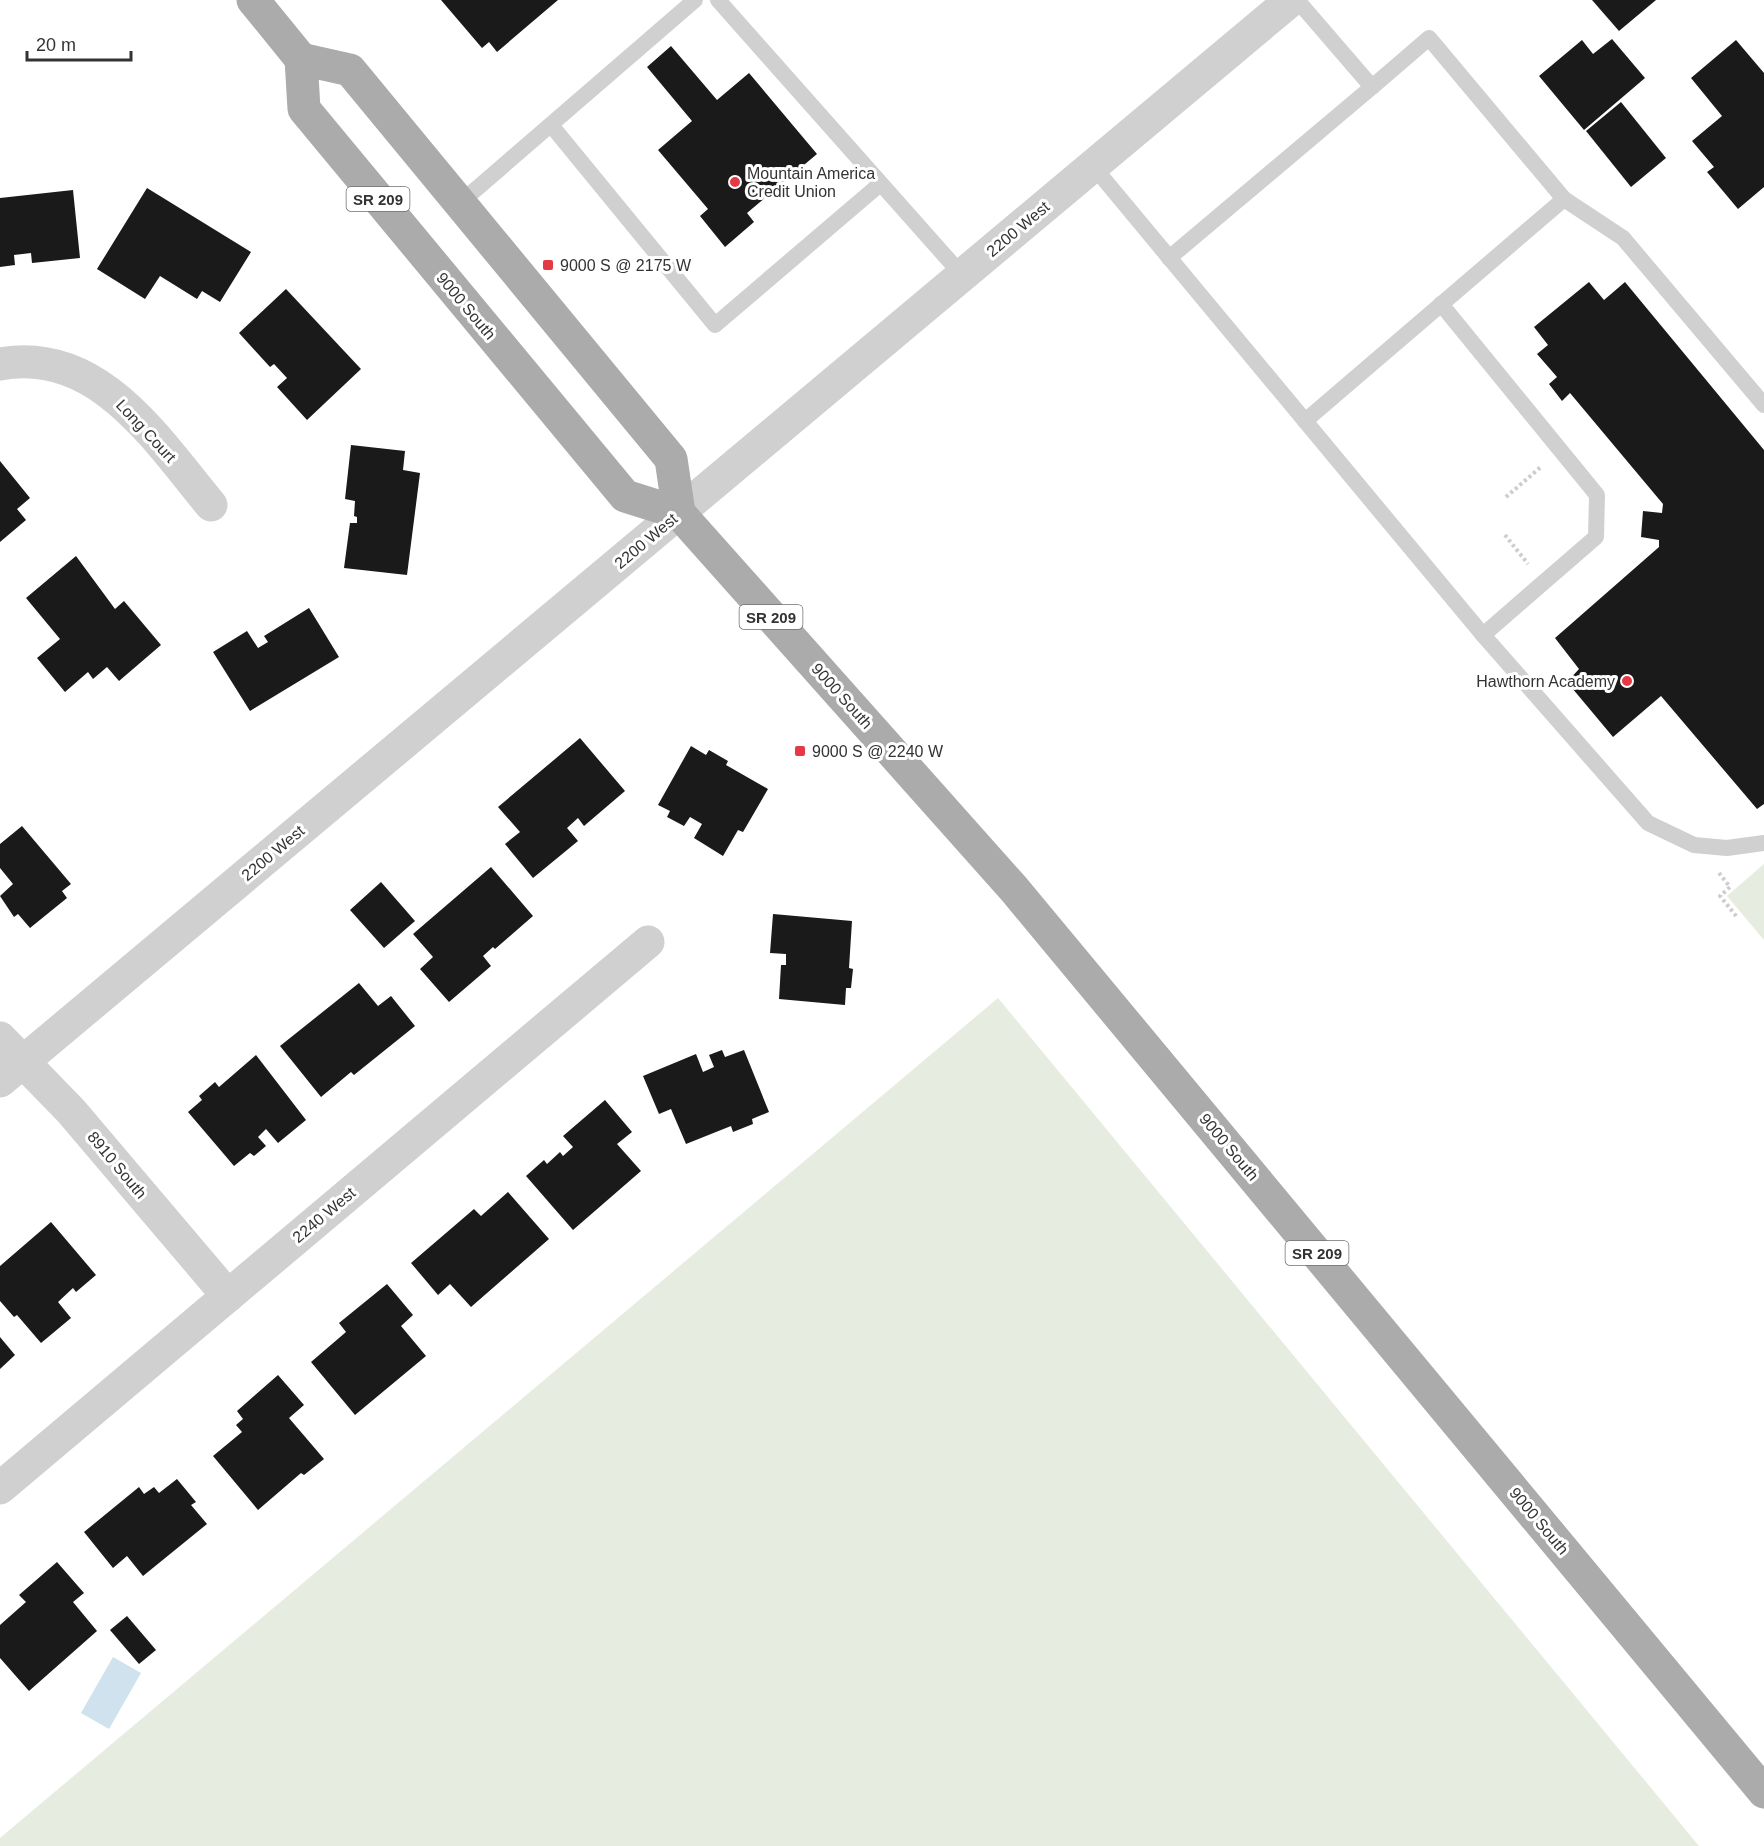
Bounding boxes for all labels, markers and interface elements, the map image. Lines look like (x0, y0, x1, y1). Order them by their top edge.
scale bar (27, 24, 130, 62)
text: 20 m (36, 35, 76, 55)
place label: Mountain America Credit Union (747, 165, 875, 200)
marker: Mountain America Credit Union (728, 175, 742, 189)
road number: SR 209 (346, 187, 410, 211)
street label: 2200 West (983, 198, 1053, 260)
place label: 9000 S @ 2175 W (560, 257, 692, 274)
marker: 9000 S @ 2175 W (541, 258, 555, 272)
street label: 9000 South (433, 269, 499, 343)
street label: Long Court (113, 396, 180, 466)
street label: 2200 West (611, 510, 681, 572)
road number: SR 209 (740, 605, 802, 629)
street label: 9000 South (808, 660, 876, 732)
place label: Hawthorn Academy (1476, 673, 1615, 690)
marker: Hawthorn Academy (1620, 674, 1634, 688)
place label: 9000 S @ 2240 W (812, 743, 944, 760)
marker: 9000 S @ 2240 W (793, 744, 807, 758)
street label: 2200 West (238, 822, 308, 884)
street label: 9000 South (1196, 1110, 1262, 1184)
street label: 8910 South (84, 1128, 150, 1202)
street label: 2240 West (289, 1184, 359, 1246)
road number: SR 209 (1286, 1241, 1348, 1265)
street label: 9000 South (1506, 1484, 1572, 1558)

